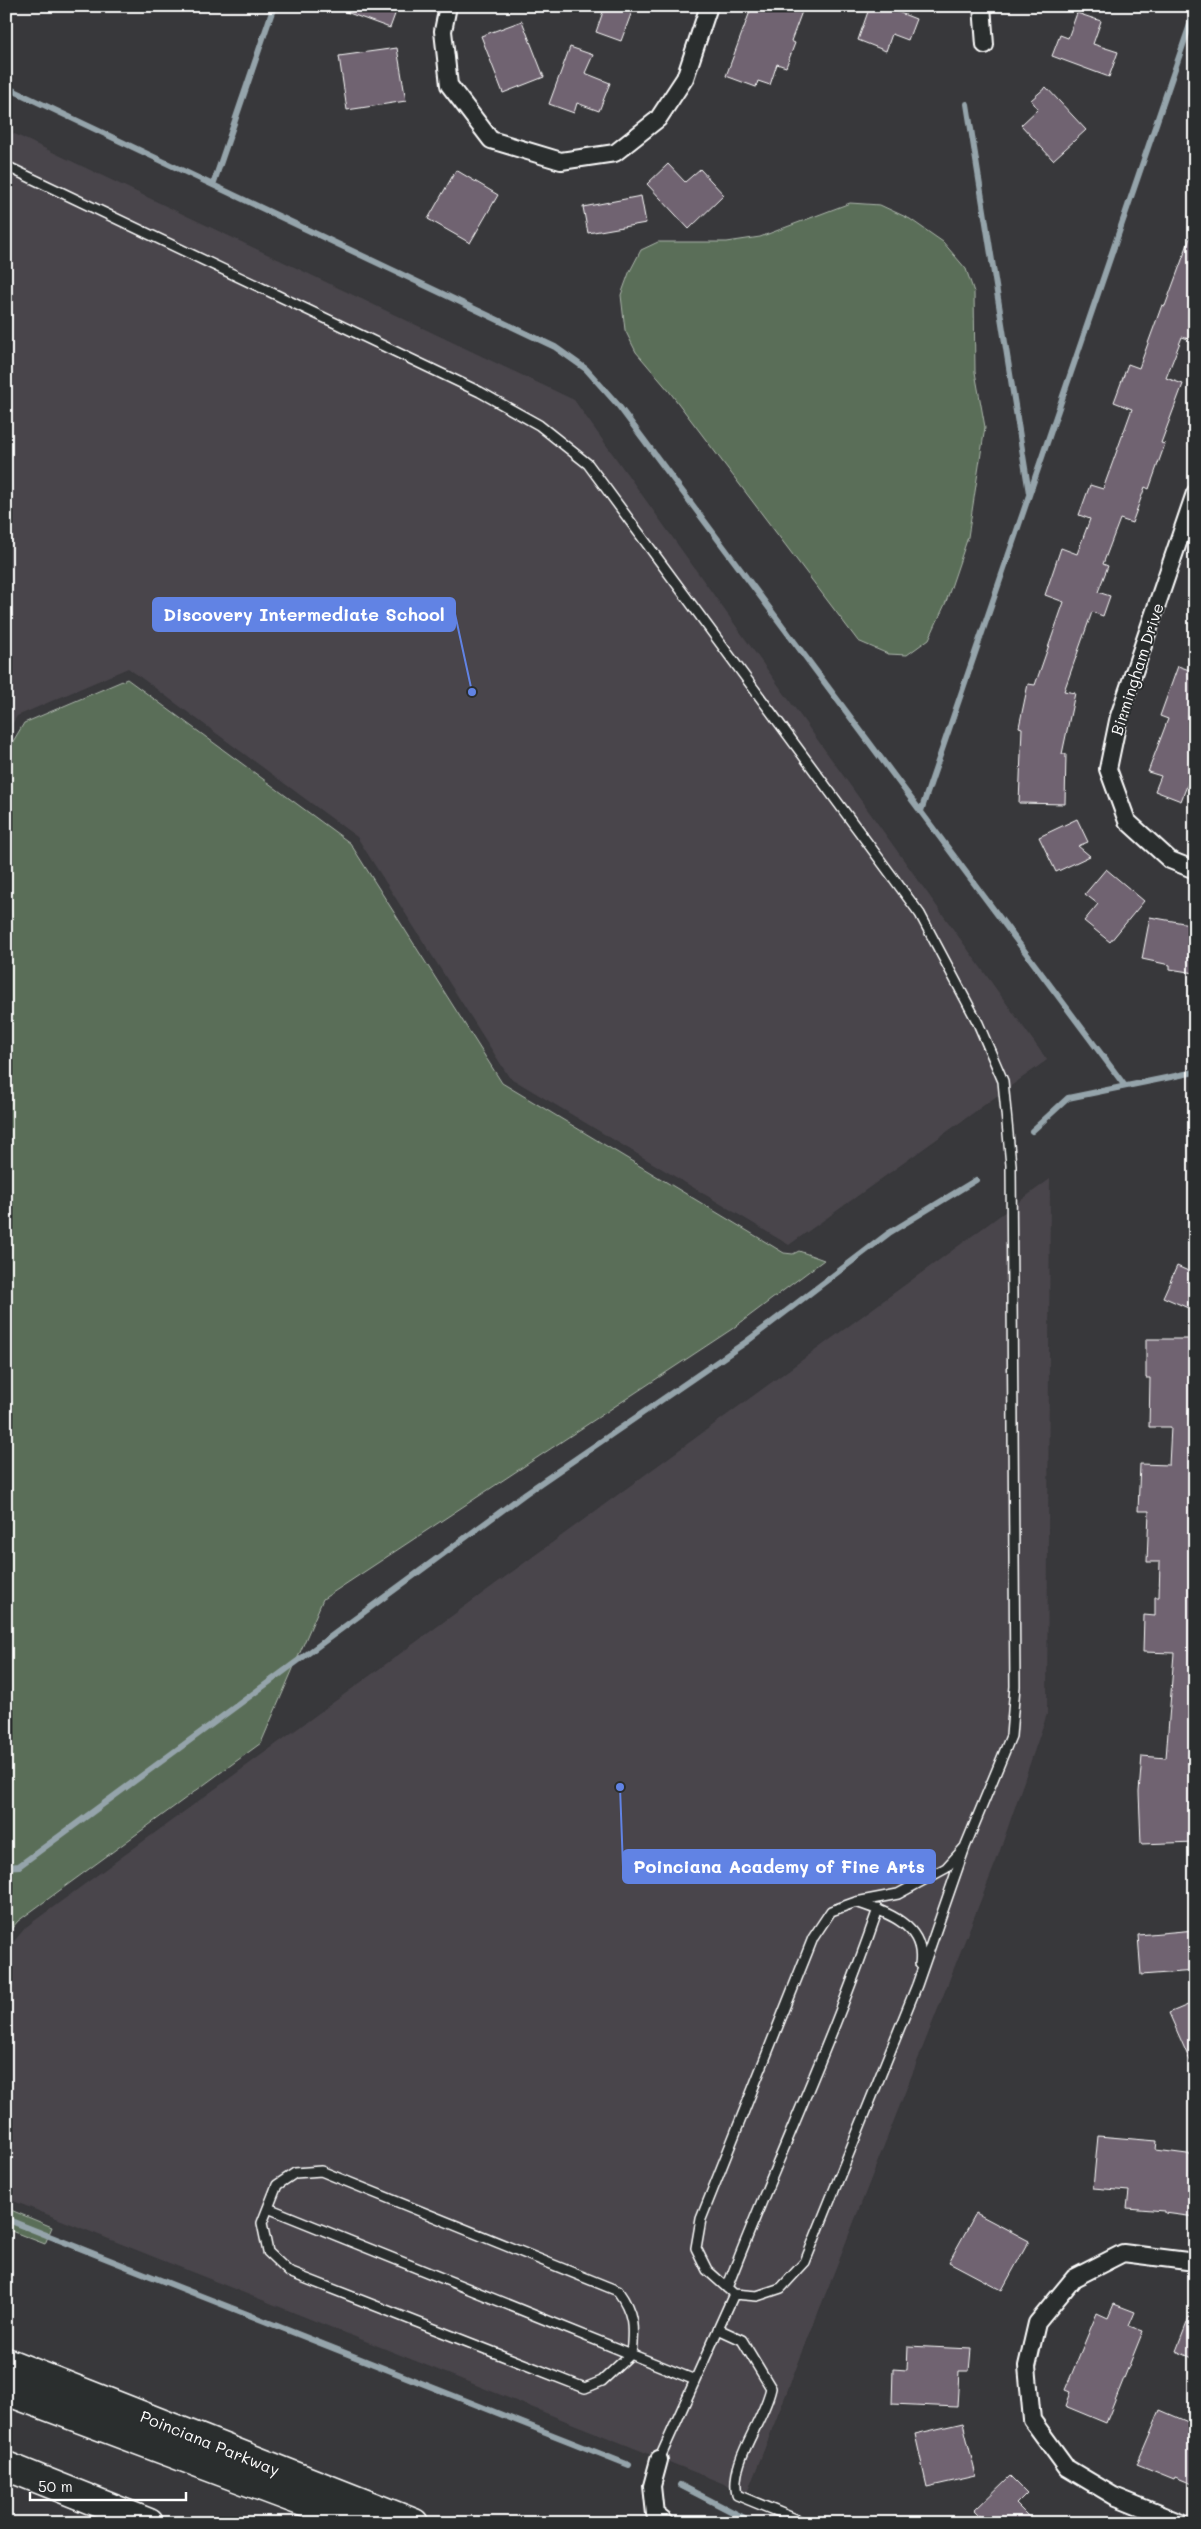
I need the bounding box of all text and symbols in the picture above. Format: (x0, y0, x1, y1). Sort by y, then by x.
callout: Discovery Intermediate School (153, 598, 455, 631)
street label: Birmingham Drive (1105, 600, 1168, 738)
text: Discovery Intermediate School (163, 602, 445, 626)
callout: Poinciana Academy of Fine Arts (623, 1850, 935, 1883)
text: Poinciana Academy of Fine Arts (633, 1854, 925, 1878)
street label: Poinciana Parkway (138, 2405, 283, 2480)
scale bar (30, 2469, 186, 2501)
text: 50 m (38, 2476, 73, 2496)

